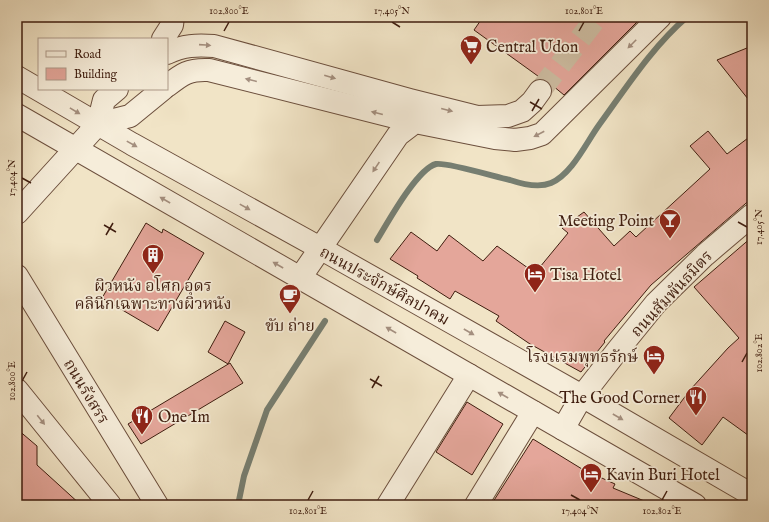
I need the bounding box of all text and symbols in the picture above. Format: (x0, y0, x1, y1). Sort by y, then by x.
text: 102.800°E (209, 5, 249, 18)
text: 17.405°N (374, 5, 410, 18)
text: 102.801°E (565, 5, 603, 18)
supermarket icon: Central Udon (458, 33, 484, 66)
legend (38, 38, 168, 90)
place label: Central Udon (486, 38, 579, 58)
one-way arrow (627, 39, 637, 49)
one-way arrow (199, 42, 211, 49)
text: Road (74, 47, 102, 62)
text: Building (74, 67, 118, 82)
one-way arrow (324, 75, 337, 81)
one-way arrow (245, 77, 257, 83)
one-way arrow (69, 107, 81, 114)
one-way arrow (441, 107, 454, 113)
one-way arrow (371, 109, 383, 115)
one-way arrow (533, 131, 544, 137)
one-way arrow (126, 140, 137, 147)
text: 17.404°N (6, 159, 19, 197)
one-way arrow (372, 162, 380, 173)
one-way arrow (159, 197, 171, 204)
one-way arrow (239, 203, 251, 210)
bar icon: Meeting Point (657, 207, 683, 240)
text: 17.405°N (753, 209, 766, 245)
place label: Meeting Point (558, 212, 655, 232)
building icon: ผิวหนัง อโศก อุดร คลินิกเฉพาะทางผิวหนัง (140, 242, 166, 275)
street label: ถนนประจักษ์ศิลปาคม (316, 242, 453, 331)
street label: ถนนสัมพันธมิตร (627, 247, 718, 342)
hotel icon: Tisa Hotel (522, 261, 548, 294)
one-way arrow (272, 262, 284, 269)
place label: Tisa Hotel (550, 266, 622, 286)
place label: ผิวหนัง อโศก อุดร คลินิกเฉพาะทางผิวหนัง (75, 275, 231, 315)
cafe icon: ขับ ถ่าย (277, 282, 303, 315)
place label: ขับ ถ่าย (265, 317, 315, 337)
one-way arrow (385, 326, 397, 333)
one-way arrow (463, 329, 475, 336)
text: 102.802°E (753, 333, 766, 373)
hotel icon: โรงเเรมพุทธรักษ์ (641, 343, 667, 376)
place label: โรงเเรมพุทธรักษ์ (526, 346, 638, 368)
street label: ถนนรังสรร (58, 356, 113, 428)
text: 102.800°E (6, 361, 19, 401)
restaurant icon: The Good Corner (683, 384, 709, 417)
place label: The Good Corner (559, 389, 680, 409)
one-way arrow (497, 391, 509, 398)
restaurant icon: One Im (129, 403, 155, 436)
place label: One Im (158, 408, 210, 428)
one-way arrow (612, 414, 624, 421)
one-way arrow (37, 415, 46, 425)
hotel icon: Kavin Buri Hotel (578, 461, 604, 494)
place label: Kavin Buri Hotel (606, 466, 720, 486)
text: 102.801°E (289, 505, 327, 518)
text: 17.404°N (561, 505, 599, 518)
text: 102.802°E (642, 505, 682, 518)

